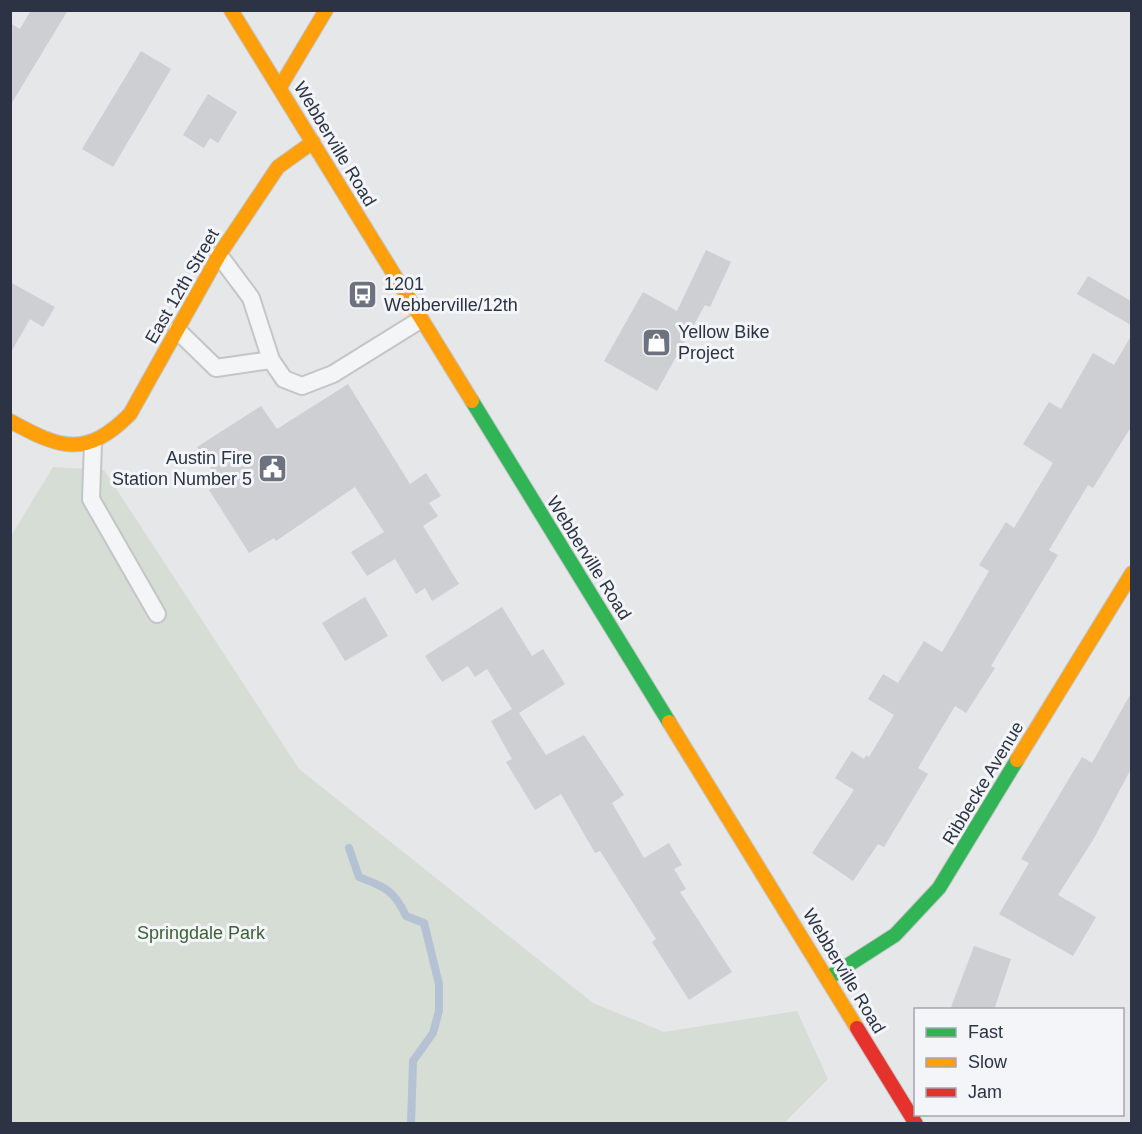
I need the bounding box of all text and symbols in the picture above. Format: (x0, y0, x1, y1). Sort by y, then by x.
street label: Webberville Road (290, 78, 380, 210)
street label: East 12th Street (141, 225, 223, 347)
place label: 1201 Webberville/12th (384, 274, 518, 315)
bus stop icon: 1201 Webberville/12th (347, 278, 379, 310)
place label: Yellow Bike Project (678, 322, 769, 363)
shop icon: Yellow Bike Project (641, 326, 673, 358)
place label: Austin Fire Station Number 5 (112, 448, 252, 489)
public building icon: Austin Fire Station Number 5 (257, 452, 289, 484)
street label: Webberville Road (543, 493, 635, 623)
street label: Ribbecke Avenue (938, 718, 1028, 848)
street label: Webberville Road (799, 905, 889, 1037)
park label: Springdale Park (137, 923, 266, 943)
legend (914, 1008, 1124, 1116)
text: Fast (968, 1022, 1003, 1042)
text: Slow (968, 1052, 1008, 1072)
text: Jam (968, 1082, 1002, 1102)

